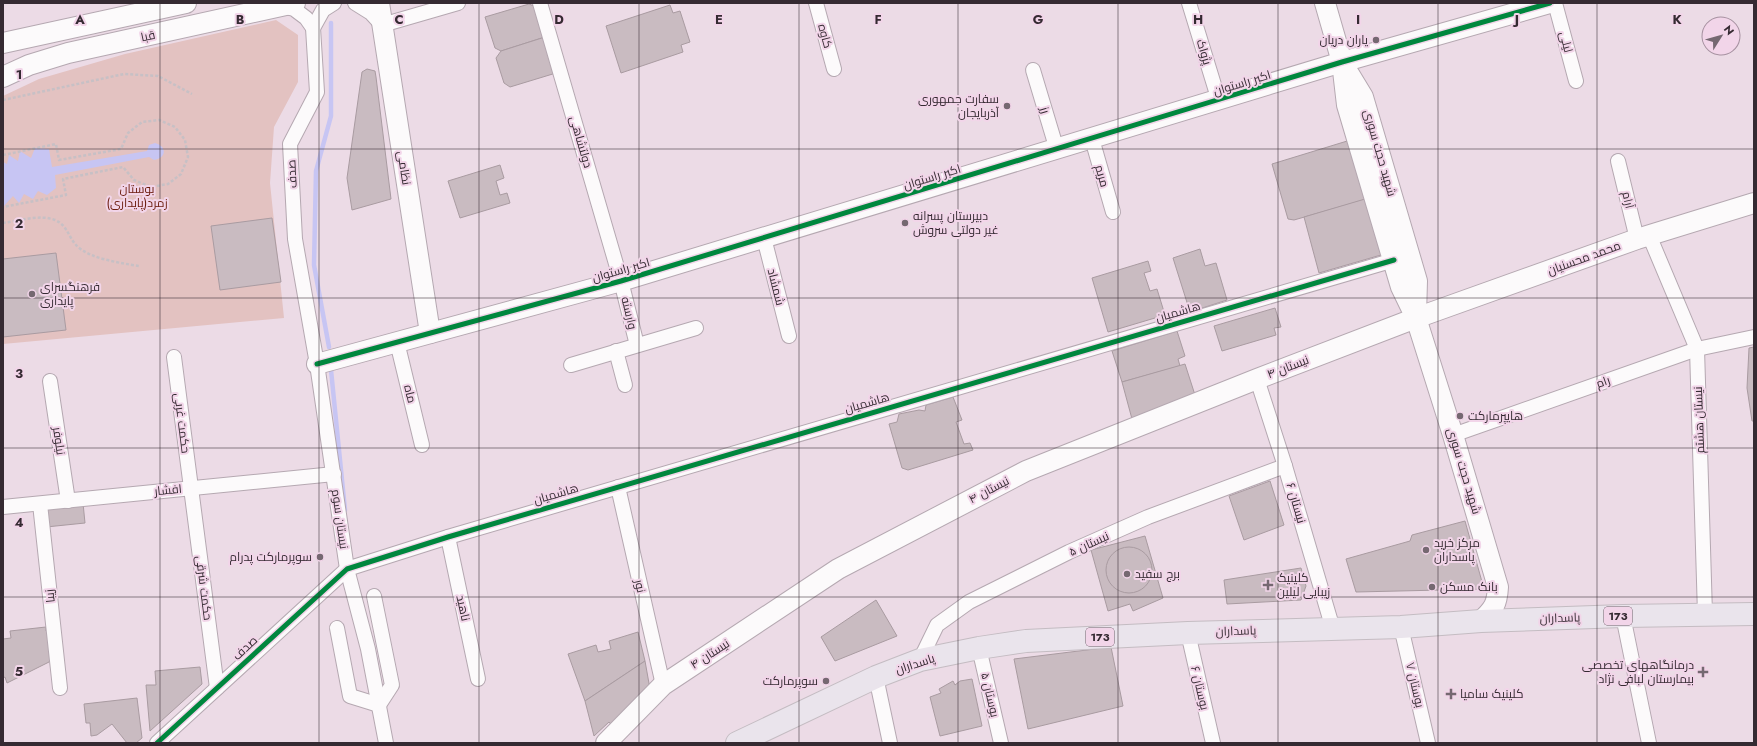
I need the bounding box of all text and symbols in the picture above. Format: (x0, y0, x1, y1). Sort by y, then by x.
text: A (74, 10, 85, 29)
text: B (236, 10, 245, 29)
text: C (394, 10, 404, 29)
text: D (554, 10, 564, 29)
text: E (715, 10, 723, 29)
text: F (874, 10, 882, 29)
text: G (1033, 10, 1044, 29)
text: H (1193, 10, 1203, 29)
text: I (1356, 10, 1360, 29)
text: J (1512, 10, 1519, 29)
text: K (1672, 10, 1682, 29)
north arrow (1701, 16, 1741, 56)
street label: کاوه (813, 22, 837, 50)
text: N (1720, 22, 1738, 38)
street label: قبا (139, 26, 157, 46)
street label: لیلی (1555, 29, 1577, 55)
place label: یاران دریان (1320, 31, 1369, 49)
marker: یاران دریان (1371, 35, 1381, 45)
street label: پژواک (1192, 37, 1217, 68)
text: 1 (16, 65, 22, 84)
street label: اکبر راستوان (1211, 66, 1273, 100)
place label: سفارت جمهوری آذربایجان (918, 90, 1000, 122)
marker: سفارت جمهوری آذربایجان (1002, 101, 1012, 111)
street label: رز (1035, 103, 1055, 116)
street label: شهید حجت سوری (1359, 108, 1401, 199)
street label: دولتشاهی (565, 114, 597, 170)
street label: نظامی (392, 150, 416, 186)
street label: صدف (282, 159, 302, 189)
street label: اکبر راستوان (901, 160, 963, 194)
street label: مریم (1090, 163, 1114, 189)
park label: بوستان زمرد(پایداری) (106, 180, 168, 212)
street label: آرام (1617, 190, 1639, 211)
place label: دبیرستان پسرانه غیر دولتی سروش (913, 207, 999, 239)
text: 2 (15, 214, 23, 233)
marker: دبیرستان پسرانه غیر دولتی سروش (900, 218, 910, 228)
street label: محمد محسنیان (1545, 236, 1623, 280)
street label: اکبر راستوان (590, 253, 652, 287)
street label: شمشاد (763, 267, 789, 308)
place label: فرهنگسرای پایداری (40, 278, 100, 310)
marker: فرهنگسرای پایداری (27, 289, 37, 299)
street label: وارسته (616, 295, 642, 331)
street label: هاشمیان (1153, 297, 1203, 327)
street label: نیستان ۴ (1264, 351, 1312, 383)
text: 3 (15, 364, 23, 383)
street label: رام (1593, 371, 1613, 393)
street label: ماه (399, 383, 421, 405)
street label: نیستان هشتم (1689, 386, 1709, 454)
street label: هاشمیان (842, 388, 892, 418)
street label: حکمت غربی (169, 392, 195, 454)
place label: هایپرمارکت (1468, 407, 1523, 425)
marker: هایپرمارکت (1455, 411, 1465, 421)
street label: نیلوفر (48, 425, 70, 456)
street label: شهید حجت سوری (1442, 426, 1486, 516)
street label: نیستان ۴ (965, 472, 1013, 508)
street label: هاشمیان (531, 479, 581, 509)
street label: افشار (152, 480, 183, 500)
street label: نیستان ۶ (1282, 481, 1310, 525)
street label: نیستان سوم (327, 488, 353, 550)
text: 4 (14, 513, 24, 532)
street label: نیستان ۵ (1066, 527, 1112, 561)
place label: مرکز خرید پاسداران (1434, 534, 1480, 566)
marker: مرکز خرید پاسداران (1421, 545, 1431, 555)
place label: سوپرمارکت پدرام (230, 548, 312, 566)
marker: سوپرمارکت پدرام (315, 552, 325, 562)
street label: حکمت شرقی (191, 555, 217, 621)
place label: برج سفید (1135, 565, 1180, 583)
marker: برج سفید (1122, 569, 1132, 579)
place label: کلینیک زیبایی لیلین (1277, 569, 1330, 601)
street label: نور (630, 577, 650, 595)
place label: بانک مسکن (1440, 578, 1498, 596)
marker: کلینیک زیبایی لیلین (1262, 579, 1274, 591)
marker: بانک مسکن (1427, 582, 1437, 592)
street label: زیبا (40, 588, 60, 604)
street label: ناهید (451, 593, 475, 623)
road number: 173 (1604, 607, 1632, 625)
street label: پاسداران (1539, 608, 1581, 628)
street label: پاسداران (1215, 621, 1257, 641)
road number: 173 (1086, 628, 1114, 646)
street label: صدف (228, 632, 262, 664)
street label: نیستان ۴ (687, 635, 733, 673)
street label: پاسداران (893, 649, 938, 679)
place label: درمانگاههای تخصصی بیمارستان لبافی نژاد (1582, 656, 1694, 688)
street label: بوستان ۷ (1401, 660, 1429, 710)
text: 5 (15, 662, 23, 681)
street label: بوستان ۶ (1186, 664, 1214, 712)
marker: درمانگاههای تخصصی بیمارستان لبافی نژاد (1697, 666, 1709, 678)
street label: بوستان ۵ (976, 671, 1004, 719)
place label: سوپرمارکت (763, 672, 818, 690)
marker: سوپرمارکت (821, 676, 831, 686)
place label: کلینیک سامیا (1460, 685, 1523, 703)
marker: کلینیک سامیا (1445, 688, 1457, 700)

